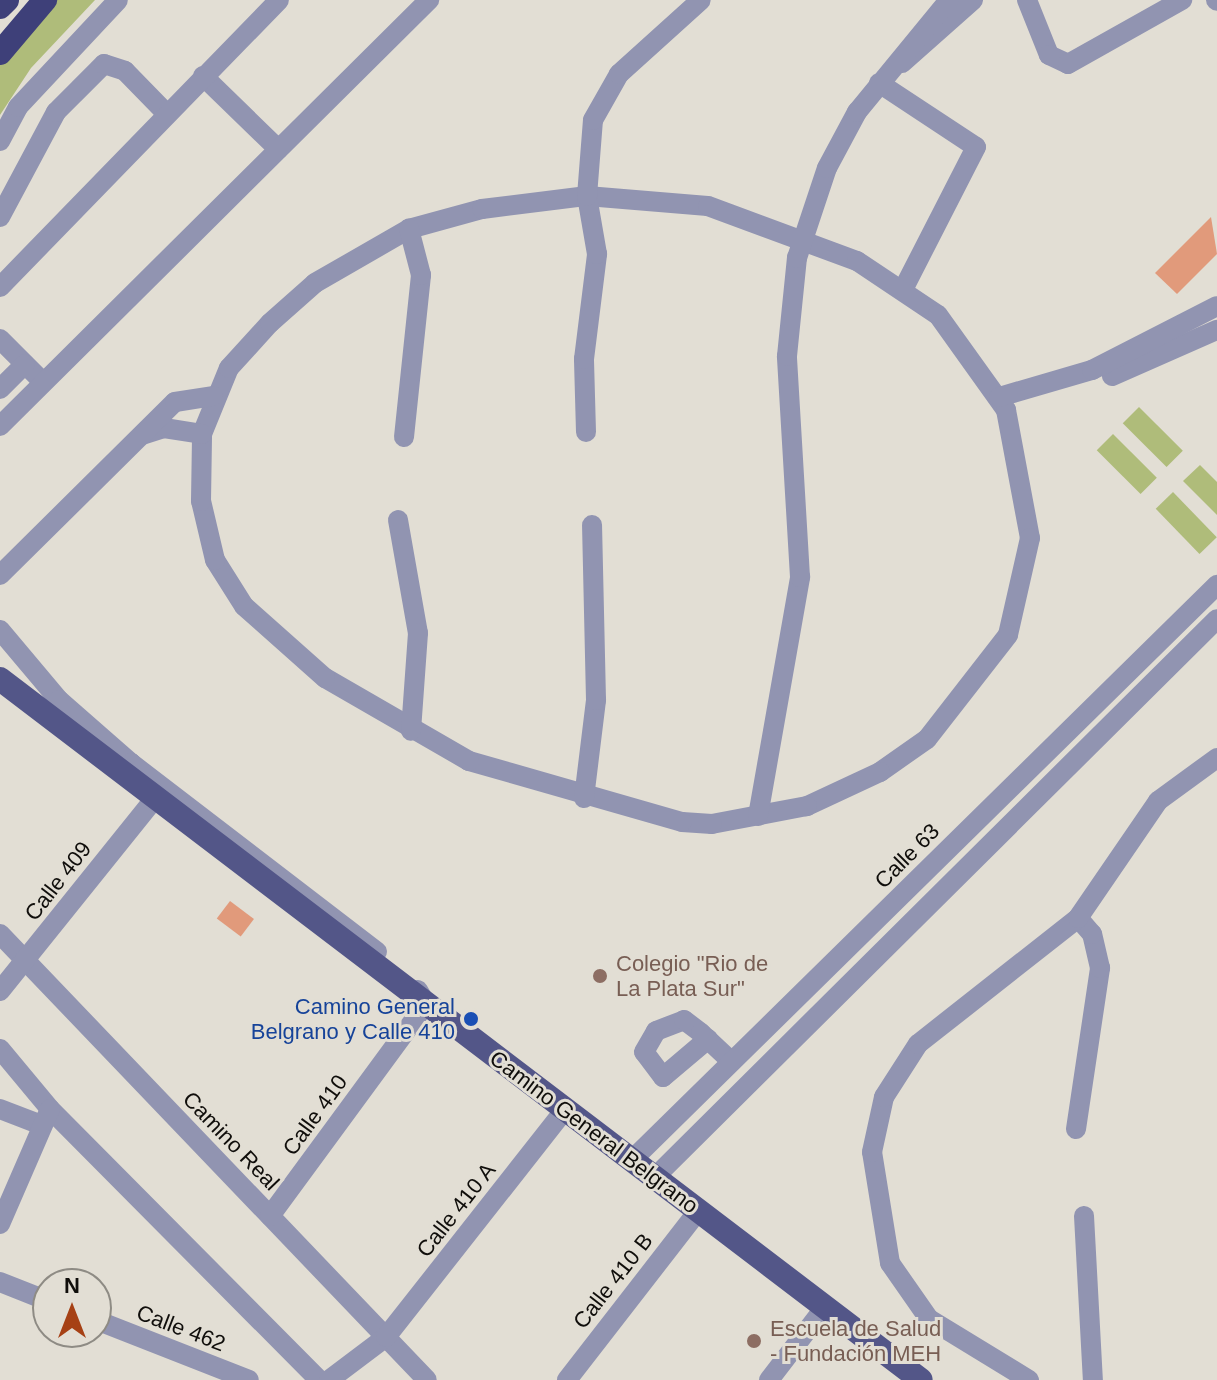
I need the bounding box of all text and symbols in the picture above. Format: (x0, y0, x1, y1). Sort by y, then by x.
street label: Calle 63 (869, 818, 945, 894)
street label: Calle 409 (19, 836, 97, 926)
place label: Colegio "Rio de La Plata Sur" (616, 950, 768, 1002)
marker: Colegio "Rio de La Plata Sur" (591, 967, 609, 985)
place label: Camino General Belgrano y Calle 410 (251, 993, 455, 1044)
marker: Camino General Belgrano y Calle 410 (462, 1010, 480, 1028)
street label: Camino General Belgrano (484, 1045, 704, 1219)
street label: Calle 410 (277, 1070, 353, 1160)
street label: Camino Real (177, 1086, 285, 1196)
street label: Calle 410 A (411, 1157, 501, 1263)
street label: Calle 410 B (568, 1228, 658, 1334)
north arrow (32, 1268, 112, 1348)
text: N (64, 1273, 80, 1298)
street label: Calle 462 (133, 1299, 229, 1357)
place label: Escuela de Salud - Fundación MEH (770, 1315, 941, 1366)
marker: Escuela de Salud - Fundación MEH (745, 1332, 763, 1350)

